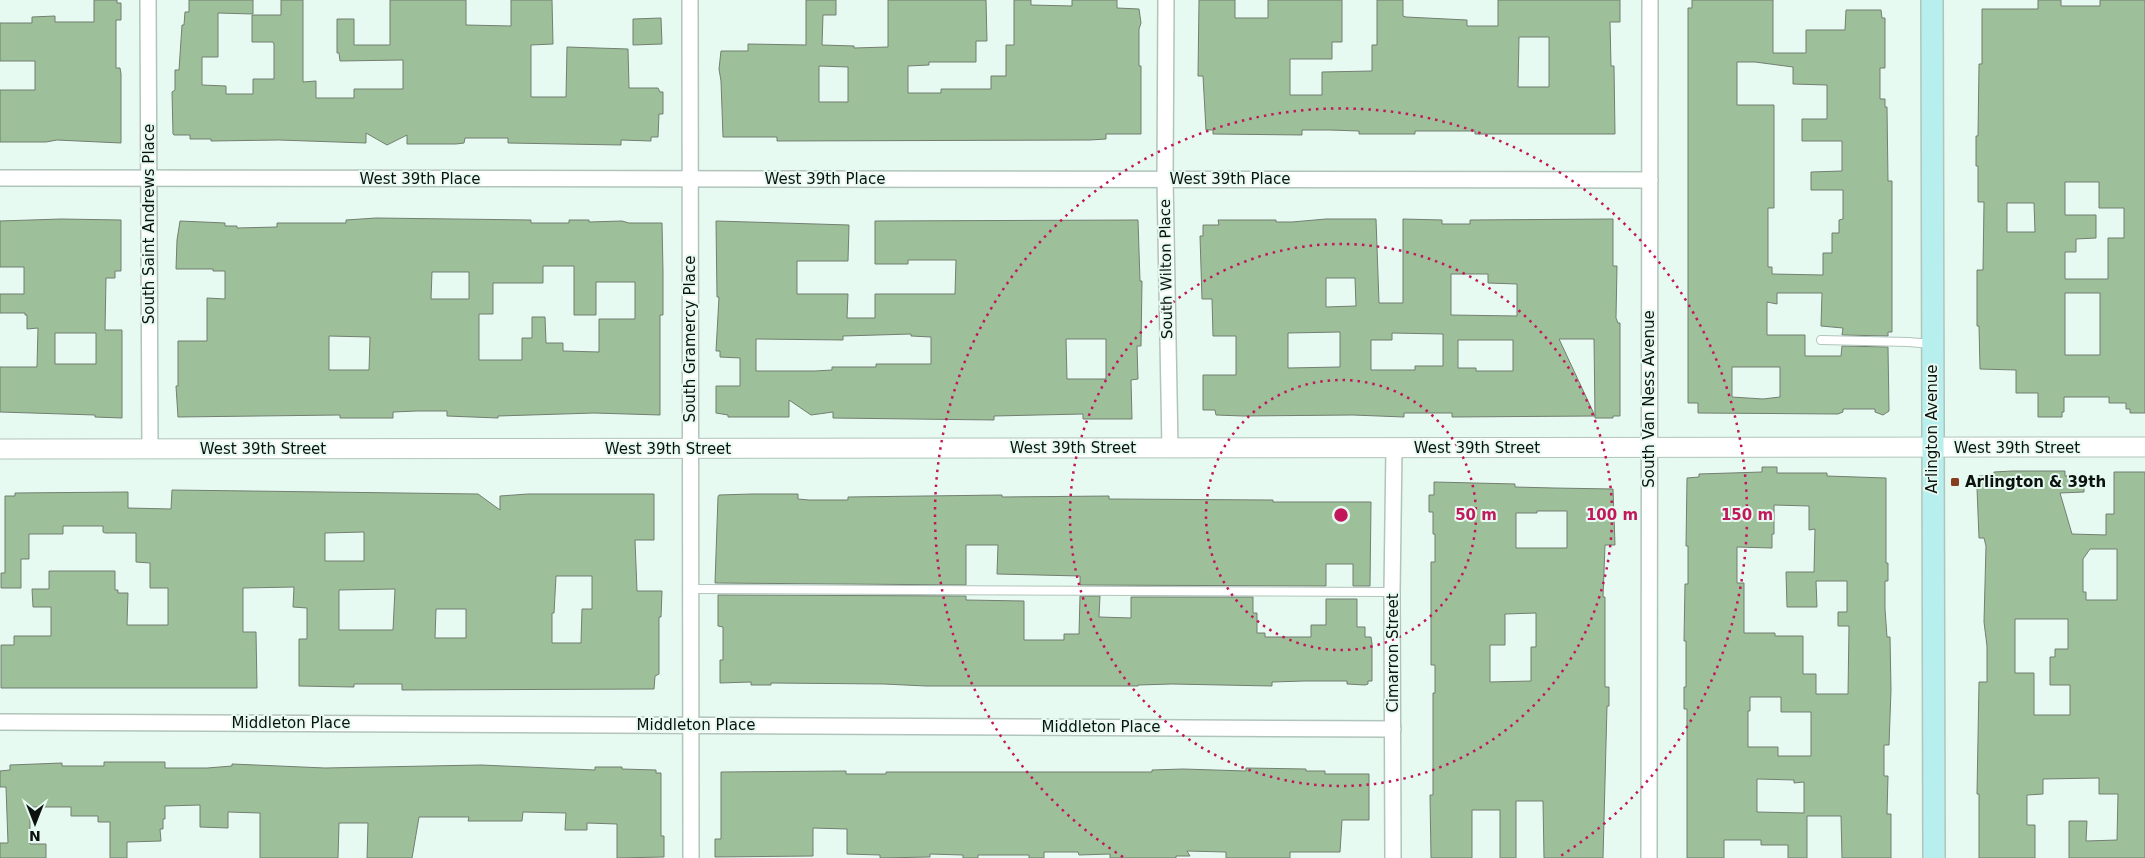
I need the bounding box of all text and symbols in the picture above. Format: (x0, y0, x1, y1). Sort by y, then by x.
street label: South Saint Andrews Place (140, 124, 158, 324)
street label: West 39th Place (360, 170, 480, 188)
street label: West 39th Place (765, 170, 885, 188)
street label: West 39th Place (1170, 170, 1290, 188)
street label: South Wilton Place (1156, 199, 1176, 339)
street label: South Gramercy Place (681, 256, 699, 422)
street label: South Van Ness Avenue (1640, 310, 1658, 488)
street label: Arlington Avenue (1923, 365, 1941, 493)
street label: West 39th Street (1010, 439, 1136, 457)
street label: West 39th Street (1414, 439, 1540, 457)
street label: West 39th Street (1954, 439, 2080, 457)
street label: West 39th Street (200, 440, 326, 458)
street label: West 39th Street (605, 440, 731, 458)
place label: Arlington & 39th (1965, 473, 2106, 491)
marker: Arlington & 39th (1949, 476, 1961, 488)
centre of rings (1332, 506, 1350, 524)
text: 50 m (1455, 506, 1497, 524)
text: 100 m (1586, 506, 1638, 524)
text: 150 m (1721, 506, 1773, 524)
street label: Cimarron Street (1384, 593, 1402, 713)
street label: Middleton Place (232, 714, 350, 732)
street label: Middleton Place (637, 716, 755, 734)
street label: Middleton Place (1042, 718, 1160, 736)
north arrow (10, 798, 60, 848)
text: N (29, 828, 41, 844)

